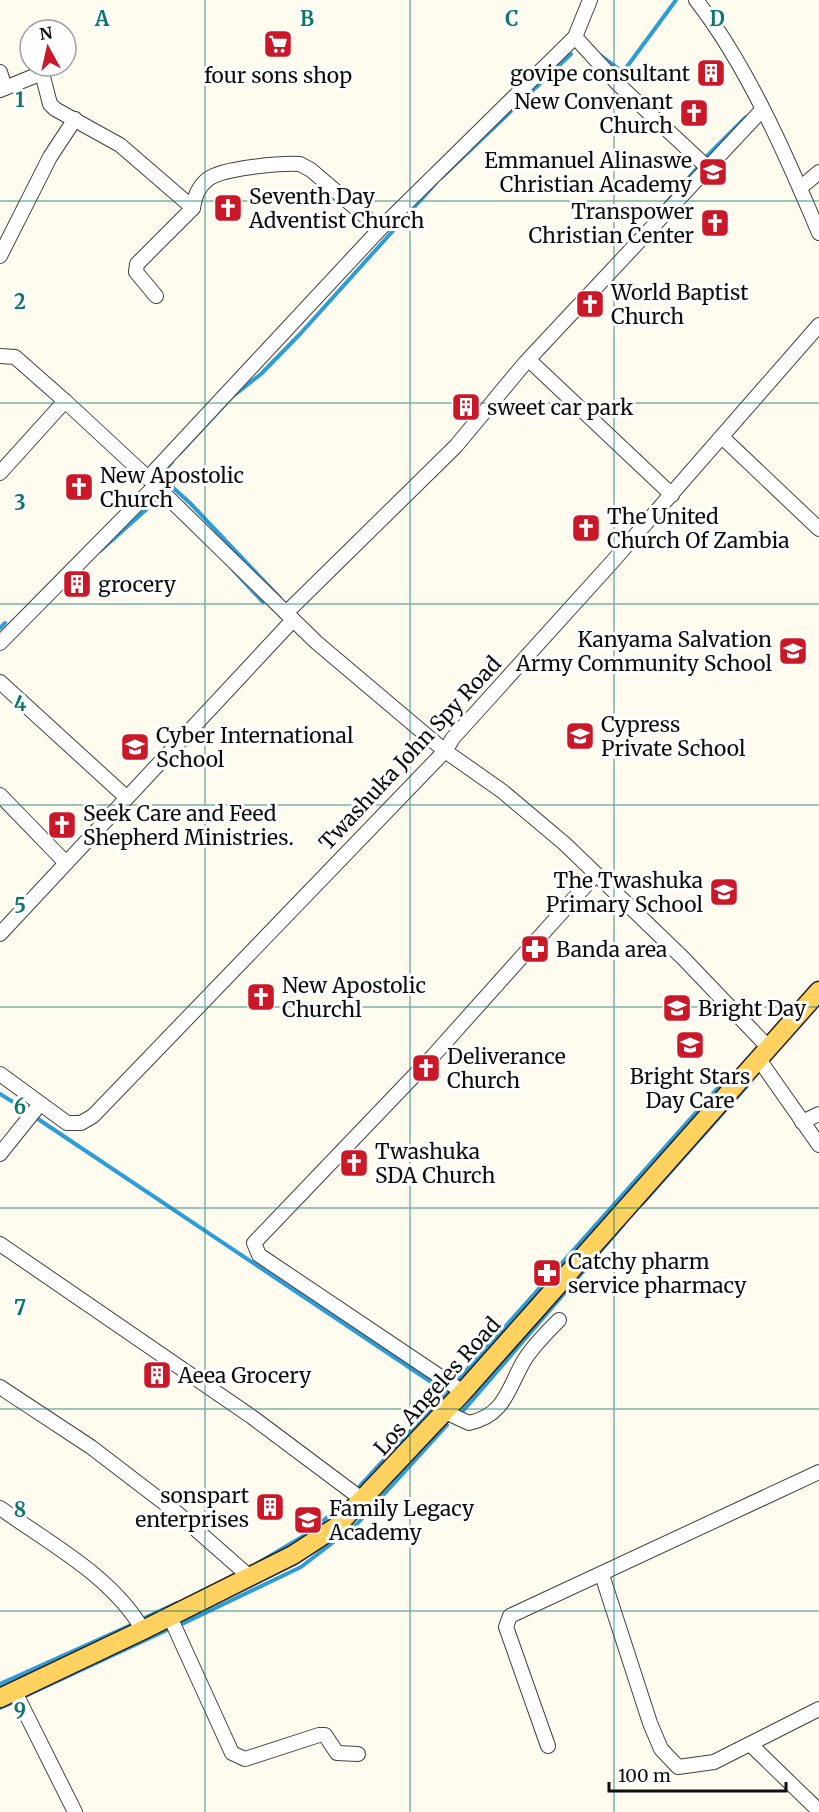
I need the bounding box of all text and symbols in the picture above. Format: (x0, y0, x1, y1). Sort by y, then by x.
text: A (94, 6, 110, 31)
text: B (300, 6, 314, 31)
text: C (505, 6, 519, 31)
text: D (709, 6, 725, 31)
north arrow (18, 18, 78, 78)
text: N (38, 22, 54, 44)
supermarket icon: four sons shop (262, 28, 294, 60)
building icon: govipe consultant (695, 57, 727, 89)
place label: govipe consultant (510, 60, 690, 87)
place label: four sons shop (204, 62, 352, 89)
text: 1 (15, 87, 25, 112)
place label: New Convenant Church (514, 88, 673, 139)
church icon: New Convenant Church (678, 97, 710, 129)
place label: Emmanuel Alinaswe Christian Academy (484, 147, 693, 198)
school or university icon: Emmanuel Alinaswe Christian Academy (697, 156, 729, 188)
place label: Seventh Day Adventist Church (248, 183, 424, 234)
church icon: Seventh Day Adventist Church (212, 192, 244, 224)
place label: Transpower Christian Center (528, 198, 694, 249)
church icon: Transpower Christian Center (699, 207, 731, 239)
place label: World Baptist Church (610, 279, 748, 330)
church icon: World Baptist Church (574, 288, 606, 320)
text: 2 (14, 289, 26, 314)
building icon: sweet car park (450, 391, 482, 423)
place label: sweet car park (487, 394, 634, 421)
place label: New Apostolic Church (100, 462, 244, 513)
church icon: New Apostolic Church (63, 471, 95, 503)
text: 3 (14, 490, 26, 515)
place label: The United Church Of Zambia (607, 503, 790, 554)
church icon: The United Church Of Zambia (570, 512, 602, 544)
building icon: grocery (61, 568, 93, 600)
place label: grocery (98, 571, 177, 598)
place label: Kanyama Salvation Army Community School (515, 626, 772, 677)
school or university icon: Kanyama Salvation Army Community School (777, 635, 809, 667)
street label: Twashuka John Spy Road (313, 650, 507, 855)
text: 4 (14, 691, 27, 716)
place label: Cypress Private School (601, 711, 746, 762)
school or university icon: Cypress Private School (564, 720, 596, 752)
place label: Cyber International School (156, 722, 354, 773)
school or university icon: Cyber International School (119, 731, 151, 763)
place label: Seek Care and Feed Shepherd Ministries. (83, 800, 294, 851)
church icon: Seek Care and Feed Shepherd Ministries. (46, 809, 78, 841)
place label: The Twashuka Primary School (546, 867, 703, 918)
school or university icon: The Twashuka Primary School (708, 876, 740, 908)
text: 5 (14, 893, 26, 918)
pharmacy icon: Banda area (519, 933, 551, 965)
place label: Banda area (556, 936, 667, 963)
place label: New Apostolic Churchl (282, 972, 426, 1023)
church icon: New Apostolic Churchl (245, 981, 277, 1013)
school or university icon: Bright Day (661, 992, 693, 1024)
place label: Bright Day (698, 995, 807, 1022)
school or university icon: Bright Stars Day Care (674, 1029, 706, 1061)
place label: Deliverance Church (447, 1043, 566, 1094)
church icon: Deliverance Church (410, 1052, 442, 1084)
place label: Bright Stars Day Care (630, 1063, 750, 1114)
text: 6 (14, 1094, 26, 1119)
place label: Twashuka SDA Church (375, 1138, 495, 1189)
church icon: Twashuka SDA Church (338, 1147, 370, 1179)
place label: Catchy pharm service pharmacy (568, 1248, 747, 1299)
pharmacy icon: Catchy pharm service pharmacy (531, 1257, 563, 1289)
text: 7 (14, 1295, 26, 1320)
street label: Los Angeles Road (368, 1311, 506, 1461)
building icon: Aeea Grocery (141, 1359, 173, 1391)
place label: Aeea Grocery (177, 1362, 312, 1389)
place label: sonspart enterprises (135, 1482, 249, 1533)
building icon: sonspart enterprises (254, 1491, 286, 1523)
place label: Family Legacy Academy (328, 1495, 475, 1546)
text: 8 (14, 1497, 26, 1522)
school or university icon: Family Legacy Academy (292, 1504, 324, 1536)
text: 9 (14, 1698, 26, 1723)
scale bar (609, 1755, 786, 1793)
text: 100 m (618, 1764, 671, 1787)

